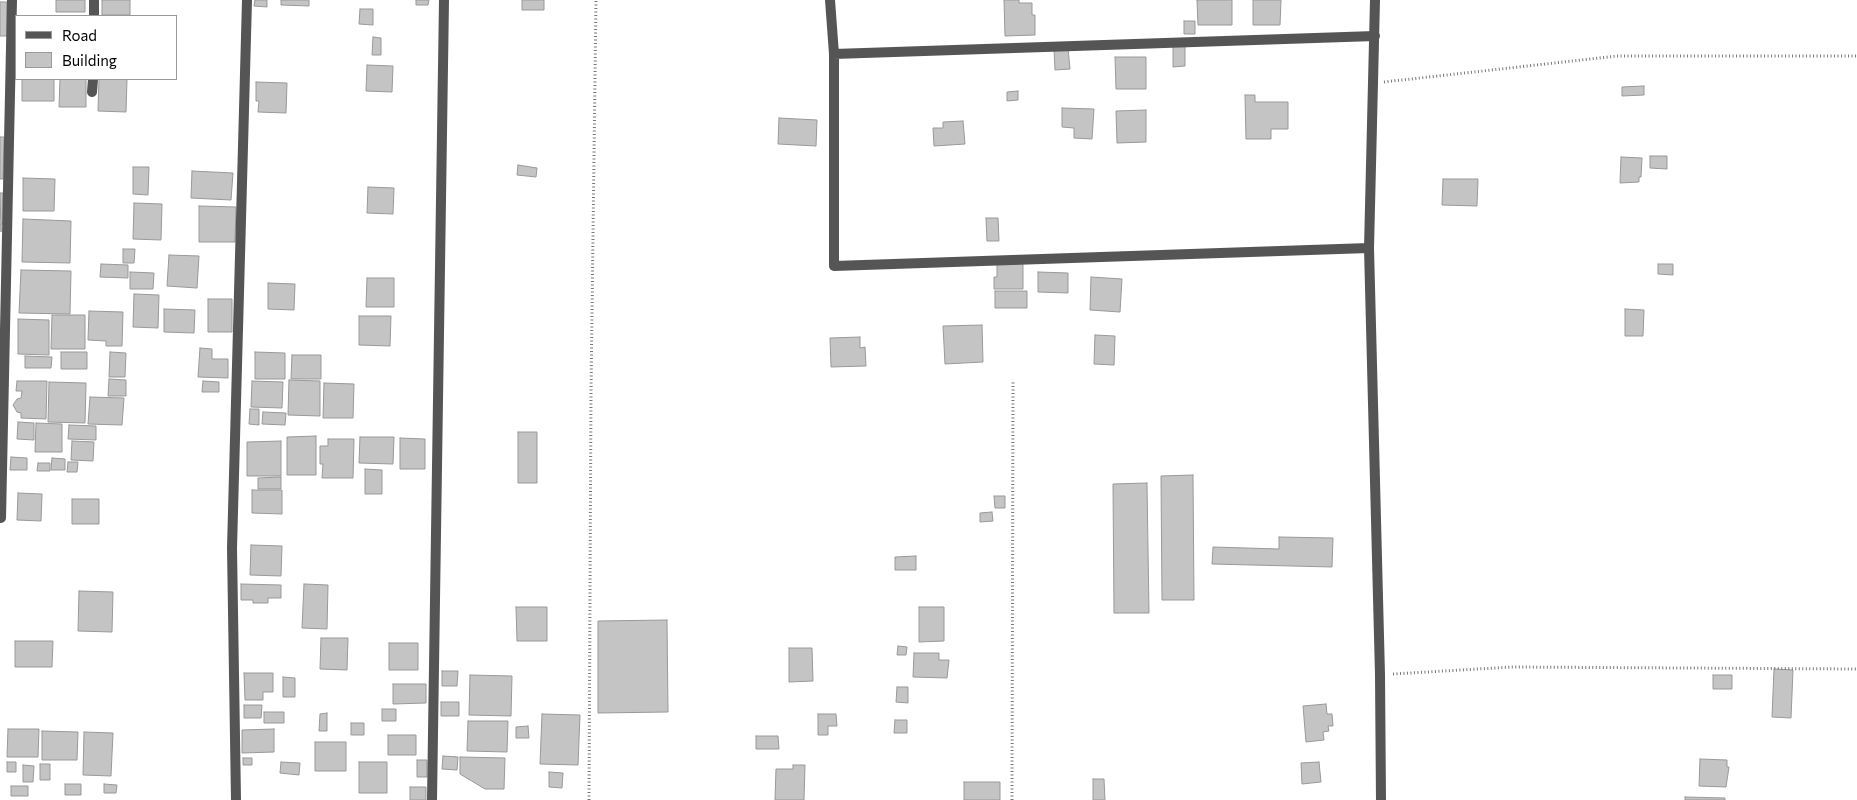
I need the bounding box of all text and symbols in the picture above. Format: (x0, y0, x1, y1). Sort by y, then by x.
legend (15, 15, 178, 80)
text: Road (62, 26, 97, 44)
text: Building (62, 51, 117, 69)

